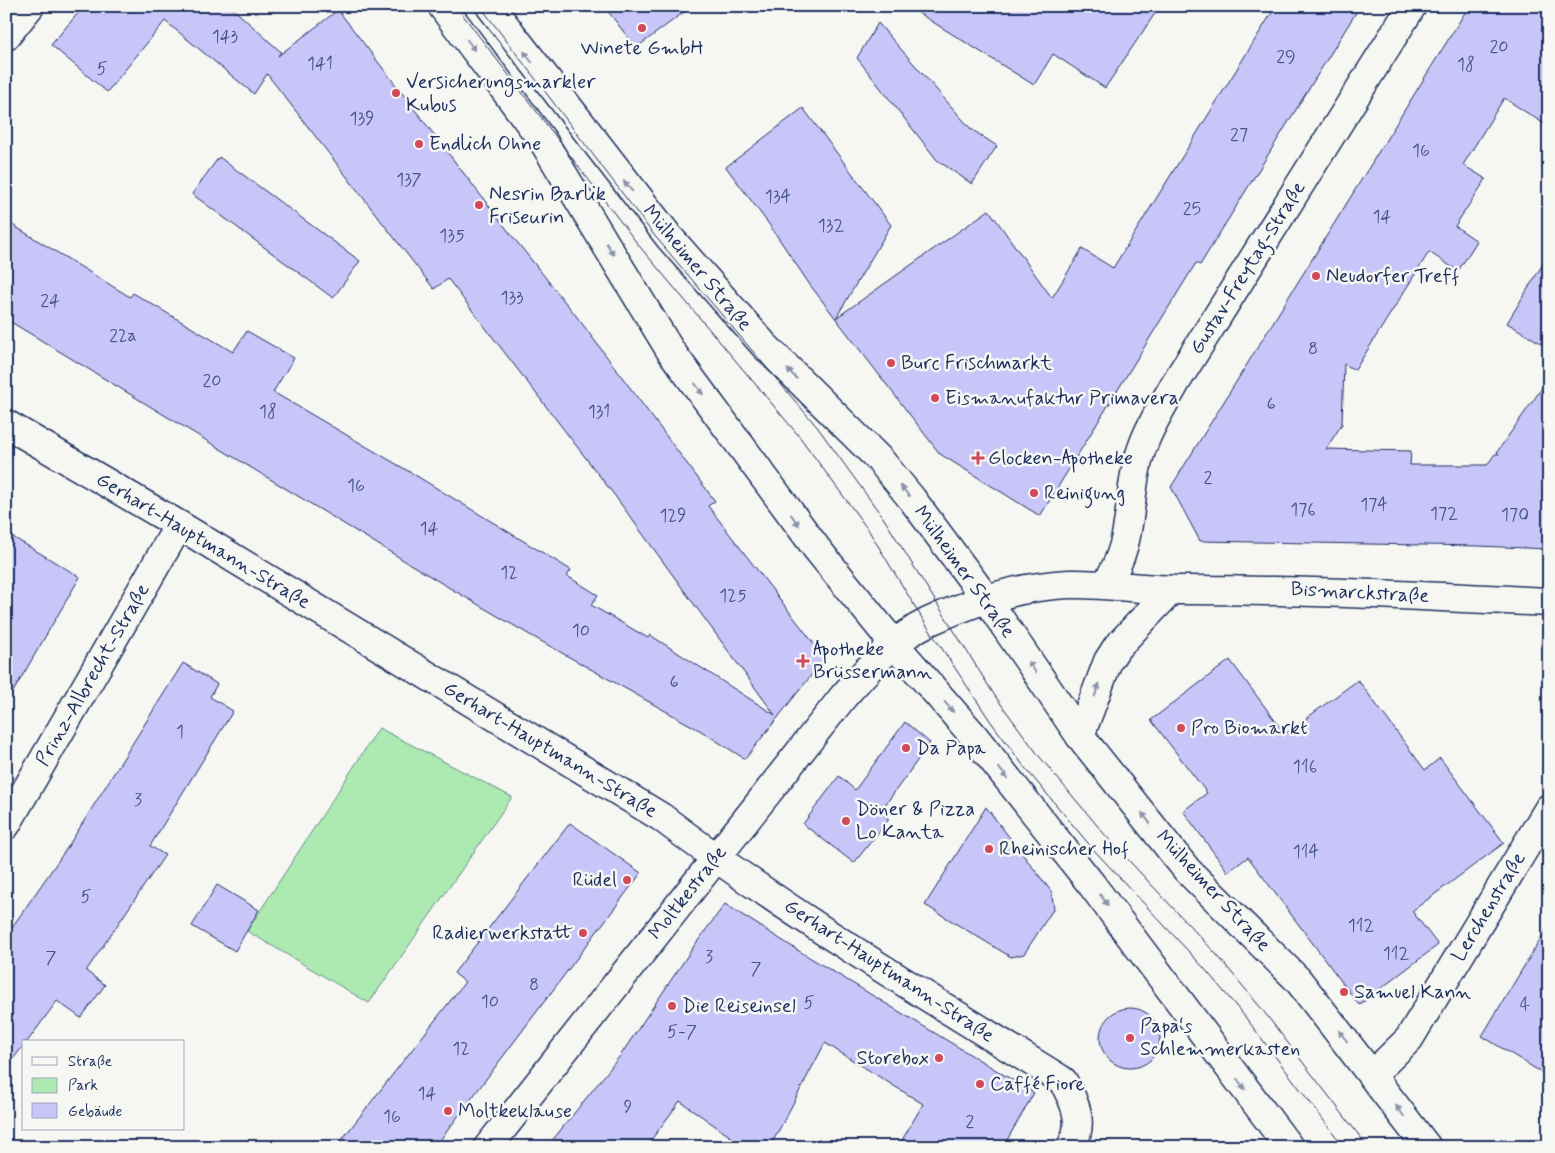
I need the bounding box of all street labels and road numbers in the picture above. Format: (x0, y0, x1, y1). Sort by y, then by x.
street label: Gustav-Freytag-Straße (1184, 176, 1314, 361)
street label: Mülheimer Straße (636, 199, 758, 337)
street label: Gerhart-Hauptmann-Straße (91, 466, 315, 616)
street label: Mülheimer Straße (907, 500, 1021, 644)
street label: Bismarckstraße (1290, 576, 1430, 610)
street label: Prinz-Albrecht-Straße (30, 579, 156, 771)
street label: Gerhart-Hauptmann-Straße (438, 675, 662, 825)
street label: Mülheimer Straße (1149, 824, 1277, 958)
street label: Moltkestraße (643, 840, 733, 946)
street label: Lerchenstraße (1446, 847, 1532, 967)
street label: Gerhart-Hauptmann-Straße (779, 893, 999, 1049)

